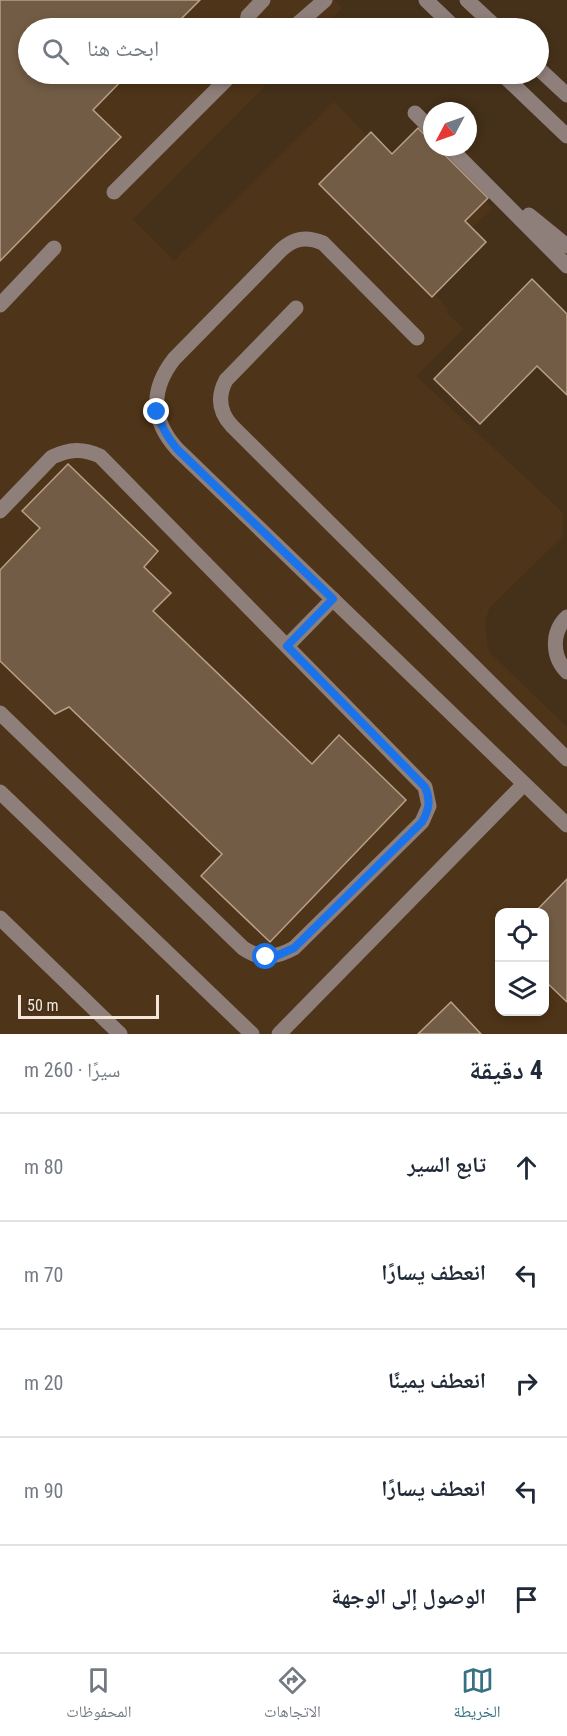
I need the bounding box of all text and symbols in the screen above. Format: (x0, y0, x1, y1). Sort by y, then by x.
search box (18, 18, 549, 84)
icon: search (39, 35, 72, 68)
text: ابحث هنا (87, 36, 159, 61)
north arrow (423, 102, 477, 156)
route end (143, 398, 169, 424)
map controls (495, 908, 549, 1016)
button: locate (495, 908, 549, 962)
route start (252, 943, 278, 969)
button: layers (495, 962, 549, 1016)
scale bar (18, 992, 159, 1019)
text: 50 m (27, 996, 59, 1015)
text: 4 دقيقة (469, 1055, 543, 1085)
text: سيرًا · 260 m (24, 1058, 121, 1082)
icon: ahead (510, 1151, 543, 1184)
text: تابع السير (408, 1152, 486, 1177)
text: 80 m (24, 1155, 63, 1179)
icon: left (510, 1259, 543, 1292)
text: انعطف يسارًا (381, 1260, 486, 1285)
text: 70 m (24, 1263, 63, 1287)
icon: right (510, 1367, 543, 1400)
text: انعطف يمينًا (388, 1368, 486, 1393)
text: 20 m (24, 1371, 63, 1395)
icon: left (510, 1475, 543, 1508)
text: انعطف يسارًا (381, 1476, 486, 1501)
text: 90 m (24, 1479, 63, 1503)
icon: arrive (510, 1583, 543, 1616)
text: الوصول إلى الوجهة (331, 1584, 486, 1609)
tab: المحفوظات (66, 1664, 131, 1727)
tab: الاتجاهات (264, 1664, 321, 1727)
tab: الخريطة (454, 1664, 501, 1727)

